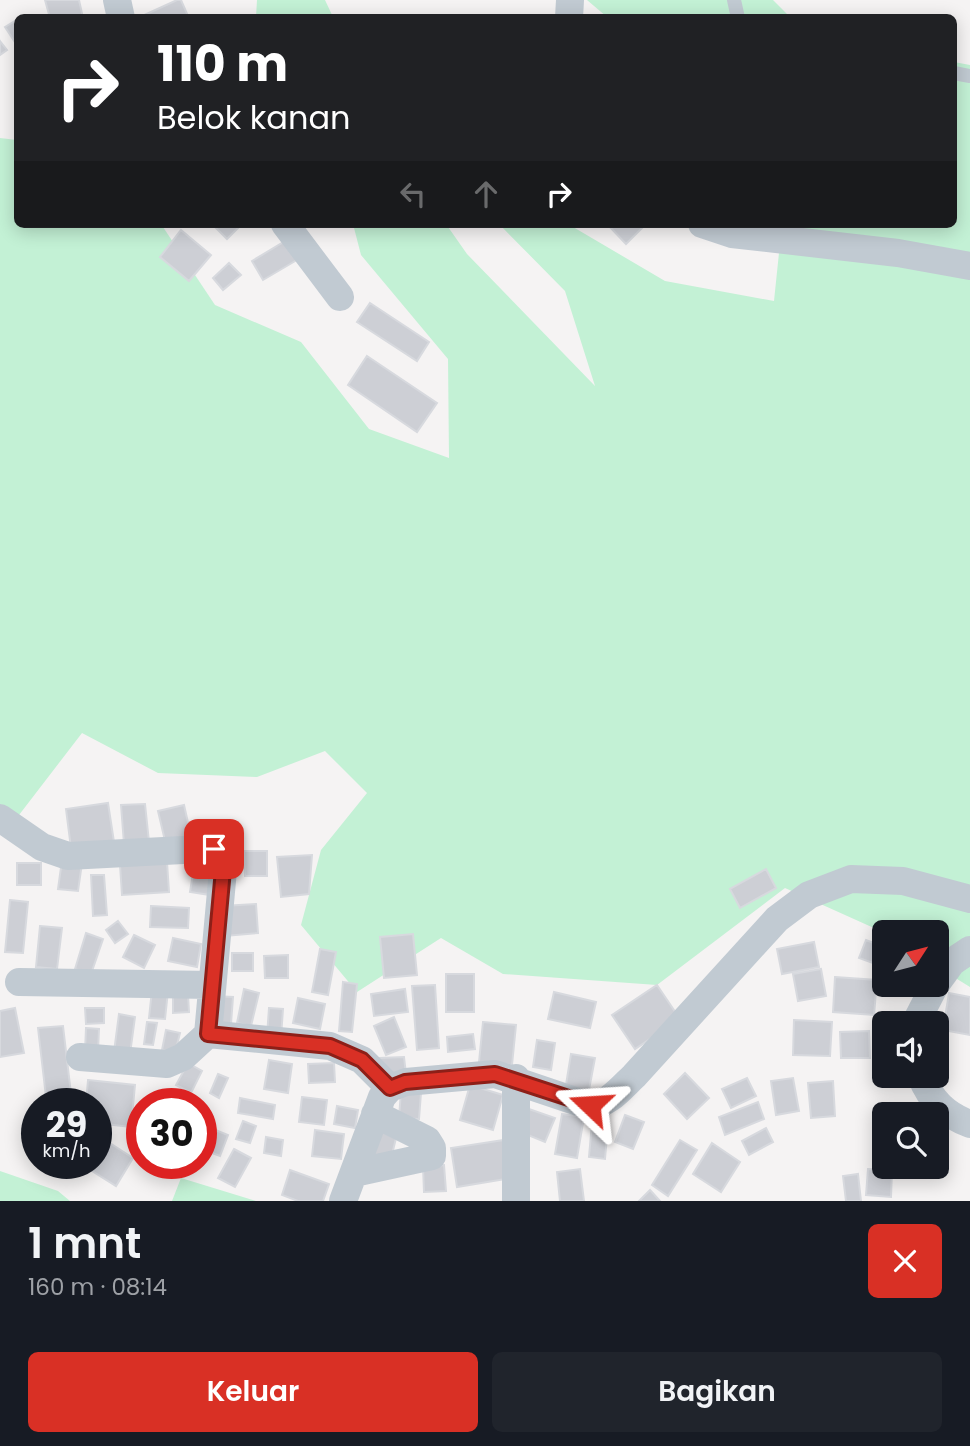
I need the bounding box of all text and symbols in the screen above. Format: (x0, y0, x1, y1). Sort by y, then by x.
text: 110 m (157, 30, 288, 98)
icon: right (42, 42, 133, 133)
text: Belok kanan (157, 95, 351, 140)
icon: left (394, 175, 432, 213)
icon: ahead (467, 175, 505, 213)
icon: right (540, 175, 578, 213)
pin (184, 819, 244, 879)
icon: arrive (195, 830, 233, 868)
north arrow (872, 920, 948, 998)
map controls (872, 920, 949, 1179)
button: sound (872, 1011, 949, 1088)
position arrow (553, 1068, 627, 1142)
speed limit sign: 30 (126, 1088, 217, 1179)
text: 29 (46, 1100, 87, 1149)
button: search (872, 1102, 949, 1179)
text: km/h (43, 1138, 90, 1163)
text: 1 mnt (28, 1214, 141, 1273)
button: close (868, 1224, 942, 1298)
text: 160 m · 08:14 (28, 1271, 167, 1303)
button: Keluar (28, 1352, 478, 1432)
button: Bagikan (492, 1352, 942, 1432)

